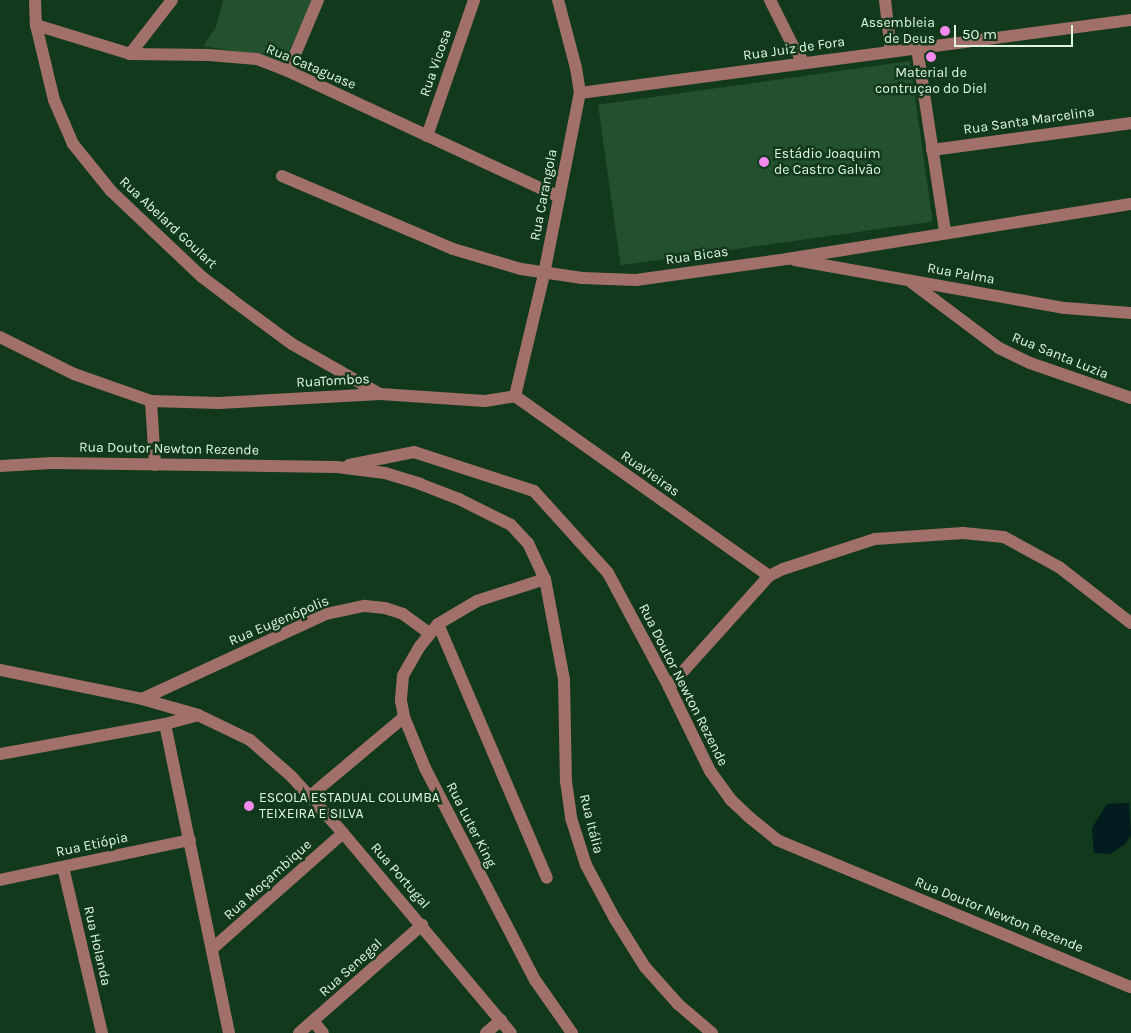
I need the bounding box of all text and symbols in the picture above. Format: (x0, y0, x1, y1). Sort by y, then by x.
place label: Assembleia de Deus (861, 15, 935, 48)
scale bar (956, 15, 1075, 47)
marker: Assembleia de Deus (939, 25, 951, 37)
text: 50 m (962, 25, 997, 43)
street label: Rua Vicosa (417, 27, 455, 99)
street label: Rua Juiz de Fora (742, 34, 846, 64)
street label: Rua Cataguase (264, 41, 358, 93)
marker: Material de contruçao do Diel (925, 51, 937, 63)
place label: Material de contruçao do Diel (875, 65, 987, 98)
street label: Rua Santa Marcelina (962, 103, 1096, 139)
place label: Estádio Joaquim de Castro Galvão (774, 146, 881, 178)
street label: Rua Carangola (527, 148, 561, 242)
marker: Estádio Joaquim de Castro Galvão (758, 156, 770, 168)
street label: Rua Abelard Goulart (116, 174, 220, 272)
street label: Rua Bicas (665, 243, 729, 269)
street label: Rua Palma (926, 260, 996, 288)
street label: Rua Santa Luzia (1009, 329, 1111, 383)
street label: RuaTombos (296, 371, 370, 391)
street label: Rua Doutor Newton Rezende (79, 439, 259, 459)
street label: RuaVieiras (617, 448, 683, 500)
street label: Rua Eugenópolis (227, 592, 331, 650)
street label: Rua Doutor Newton Rezende (635, 601, 731, 769)
street label: Rua Luter King (442, 780, 500, 870)
place label: ESCOLA ESTADUAL COLUMBA TEIXEIRA E SILVA (259, 790, 440, 822)
street label: Rua Itália (575, 792, 607, 856)
marker: ESCOLA ESTADUAL COLUMBA TEIXEIRA E SILVA (243, 800, 255, 812)
street label: Rua Etiópia (55, 829, 129, 861)
street label: Rua Moçambique (221, 836, 315, 924)
street label: Rua Portugal (367, 840, 433, 912)
street label: Rua Doutor Newton Rezende (912, 874, 1086, 956)
street label: Rua Holanda (80, 905, 114, 987)
street label: Rua Senegal (316, 935, 386, 1001)

